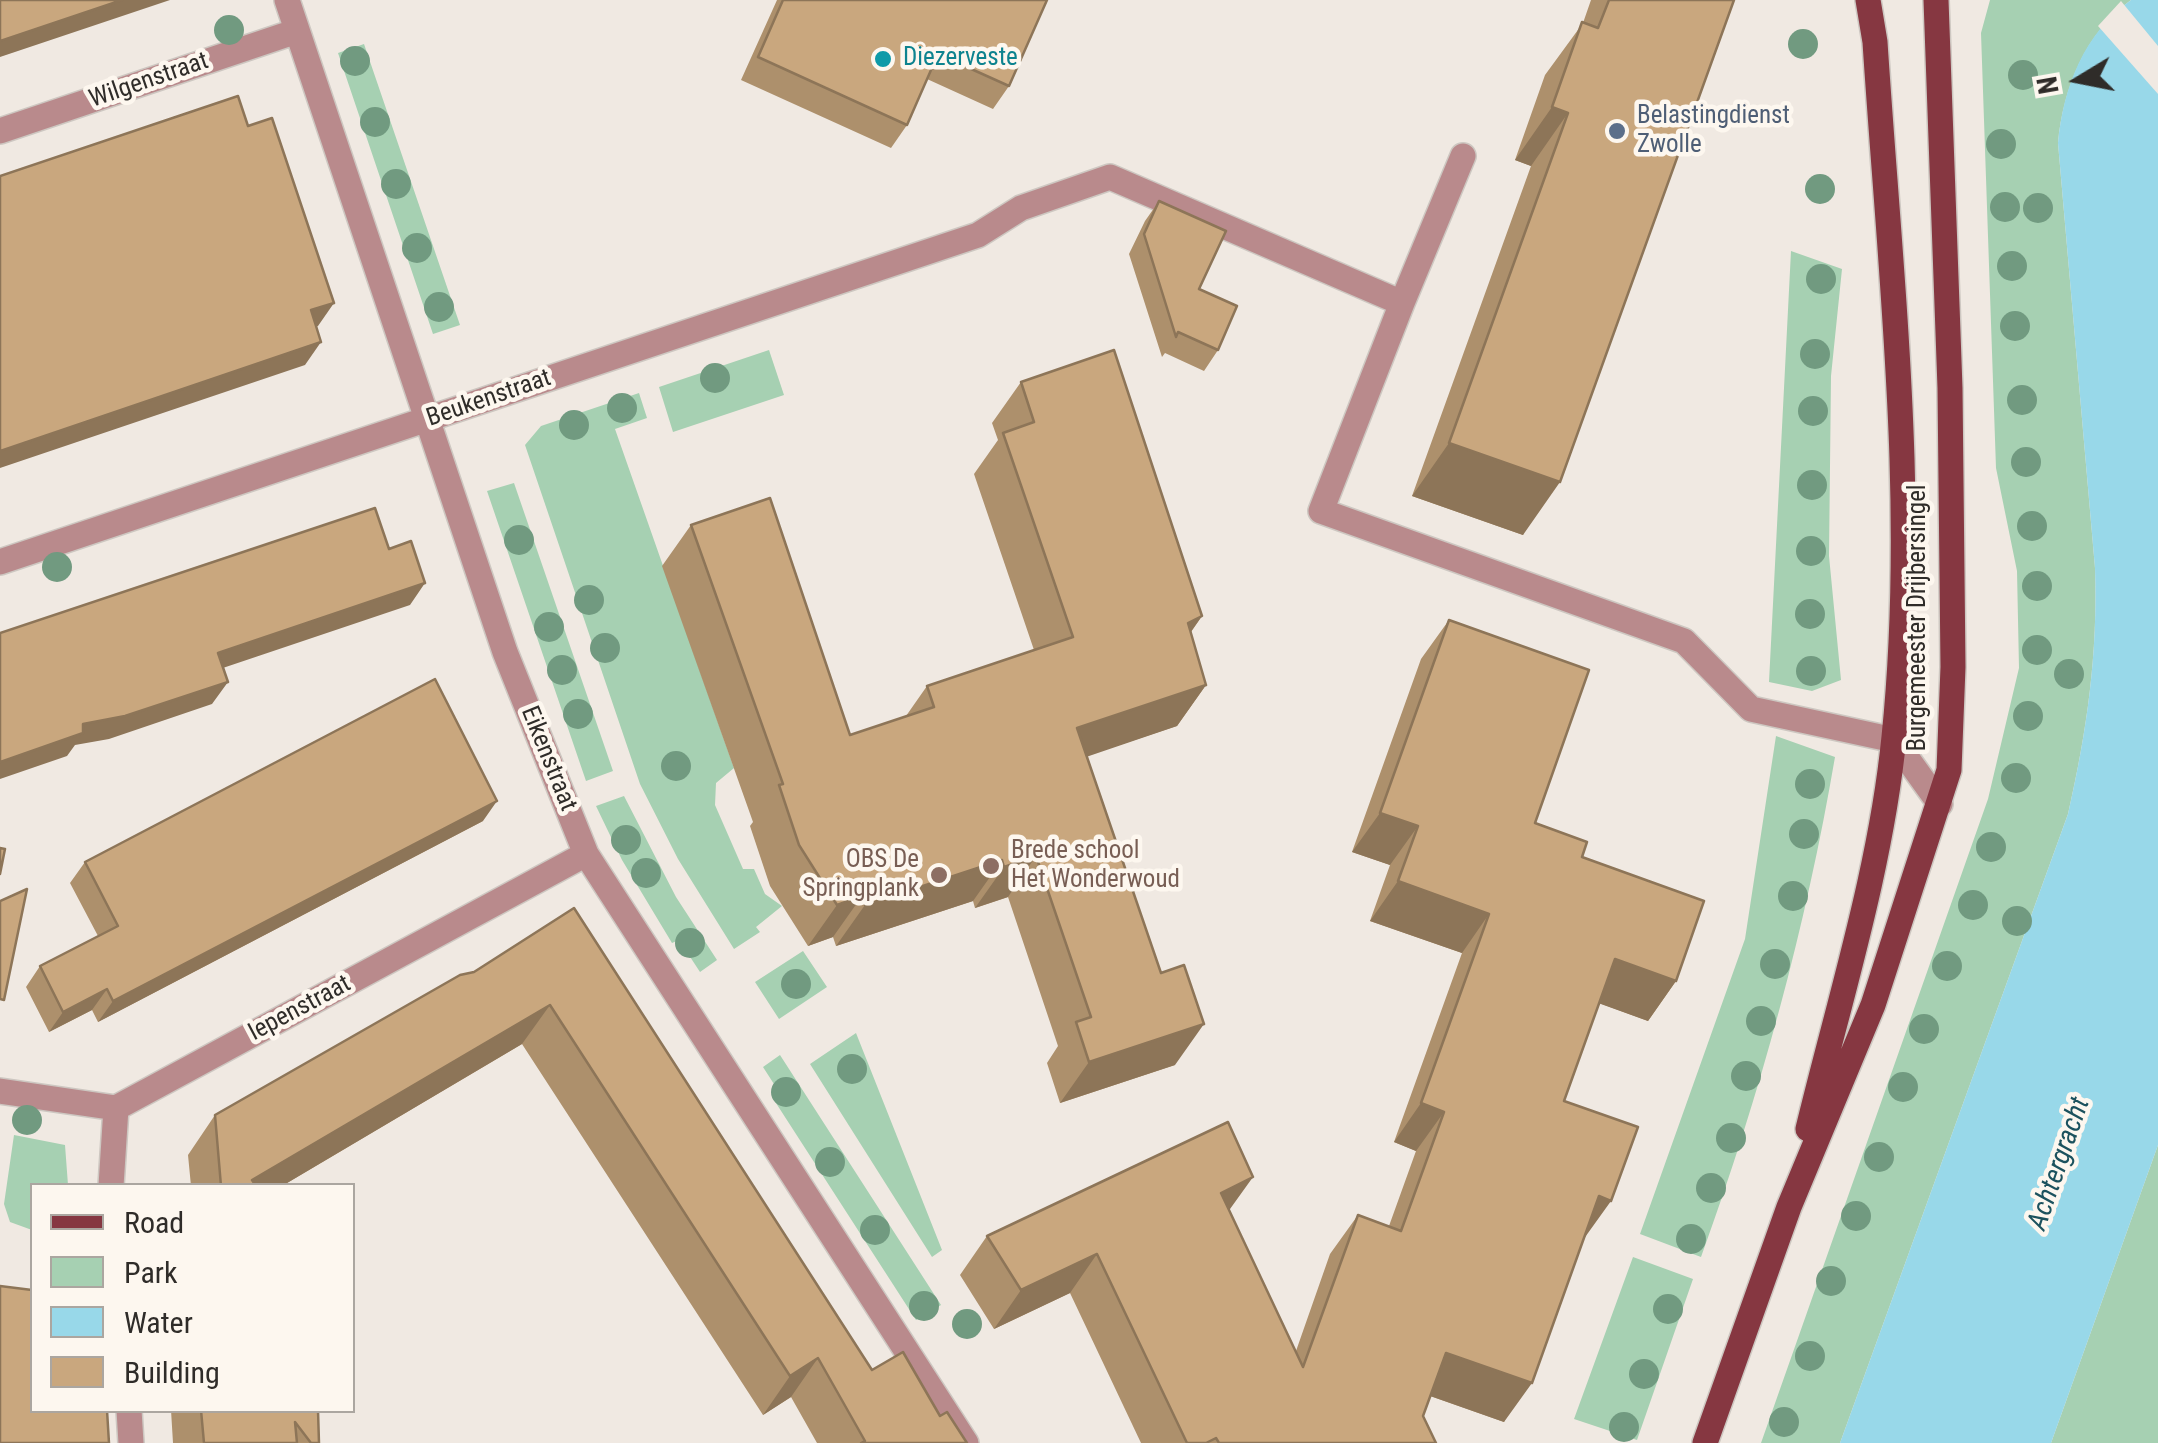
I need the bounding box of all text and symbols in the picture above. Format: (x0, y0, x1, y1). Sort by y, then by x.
north arrow (2028, 30, 2128, 130)
place label: Diezerveste (903, 44, 1018, 74)
street label: Wilgenstraat (86, 47, 212, 115)
marker: Diezerveste (872, 48, 894, 70)
text: N (2030, 74, 2066, 97)
place label: Belastingdienst Zwolle (1637, 102, 1790, 161)
marker: Belastingdienst Zwolle (1606, 120, 1628, 142)
street label: Beukenstraat (423, 364, 555, 434)
street label: Burgemeester Drijbersingel (1904, 484, 1934, 752)
street label: Eikenstraat (513, 702, 583, 816)
place label: Brede school Het Wonderwoud (1011, 837, 1180, 896)
place label: OBS De Springplank (802, 846, 919, 905)
marker: Brede school Het Wonderwoud (980, 855, 1002, 877)
marker: OBS De Springplank (928, 864, 950, 886)
street label: Iepenstraat (244, 970, 356, 1048)
water label: Achtergracht (2022, 1093, 2098, 1235)
legend (30, 1183, 355, 1413)
text: Road (124, 1205, 184, 1240)
text: Park (124, 1255, 178, 1290)
text: Water (124, 1305, 193, 1340)
text: Building (124, 1355, 220, 1390)

